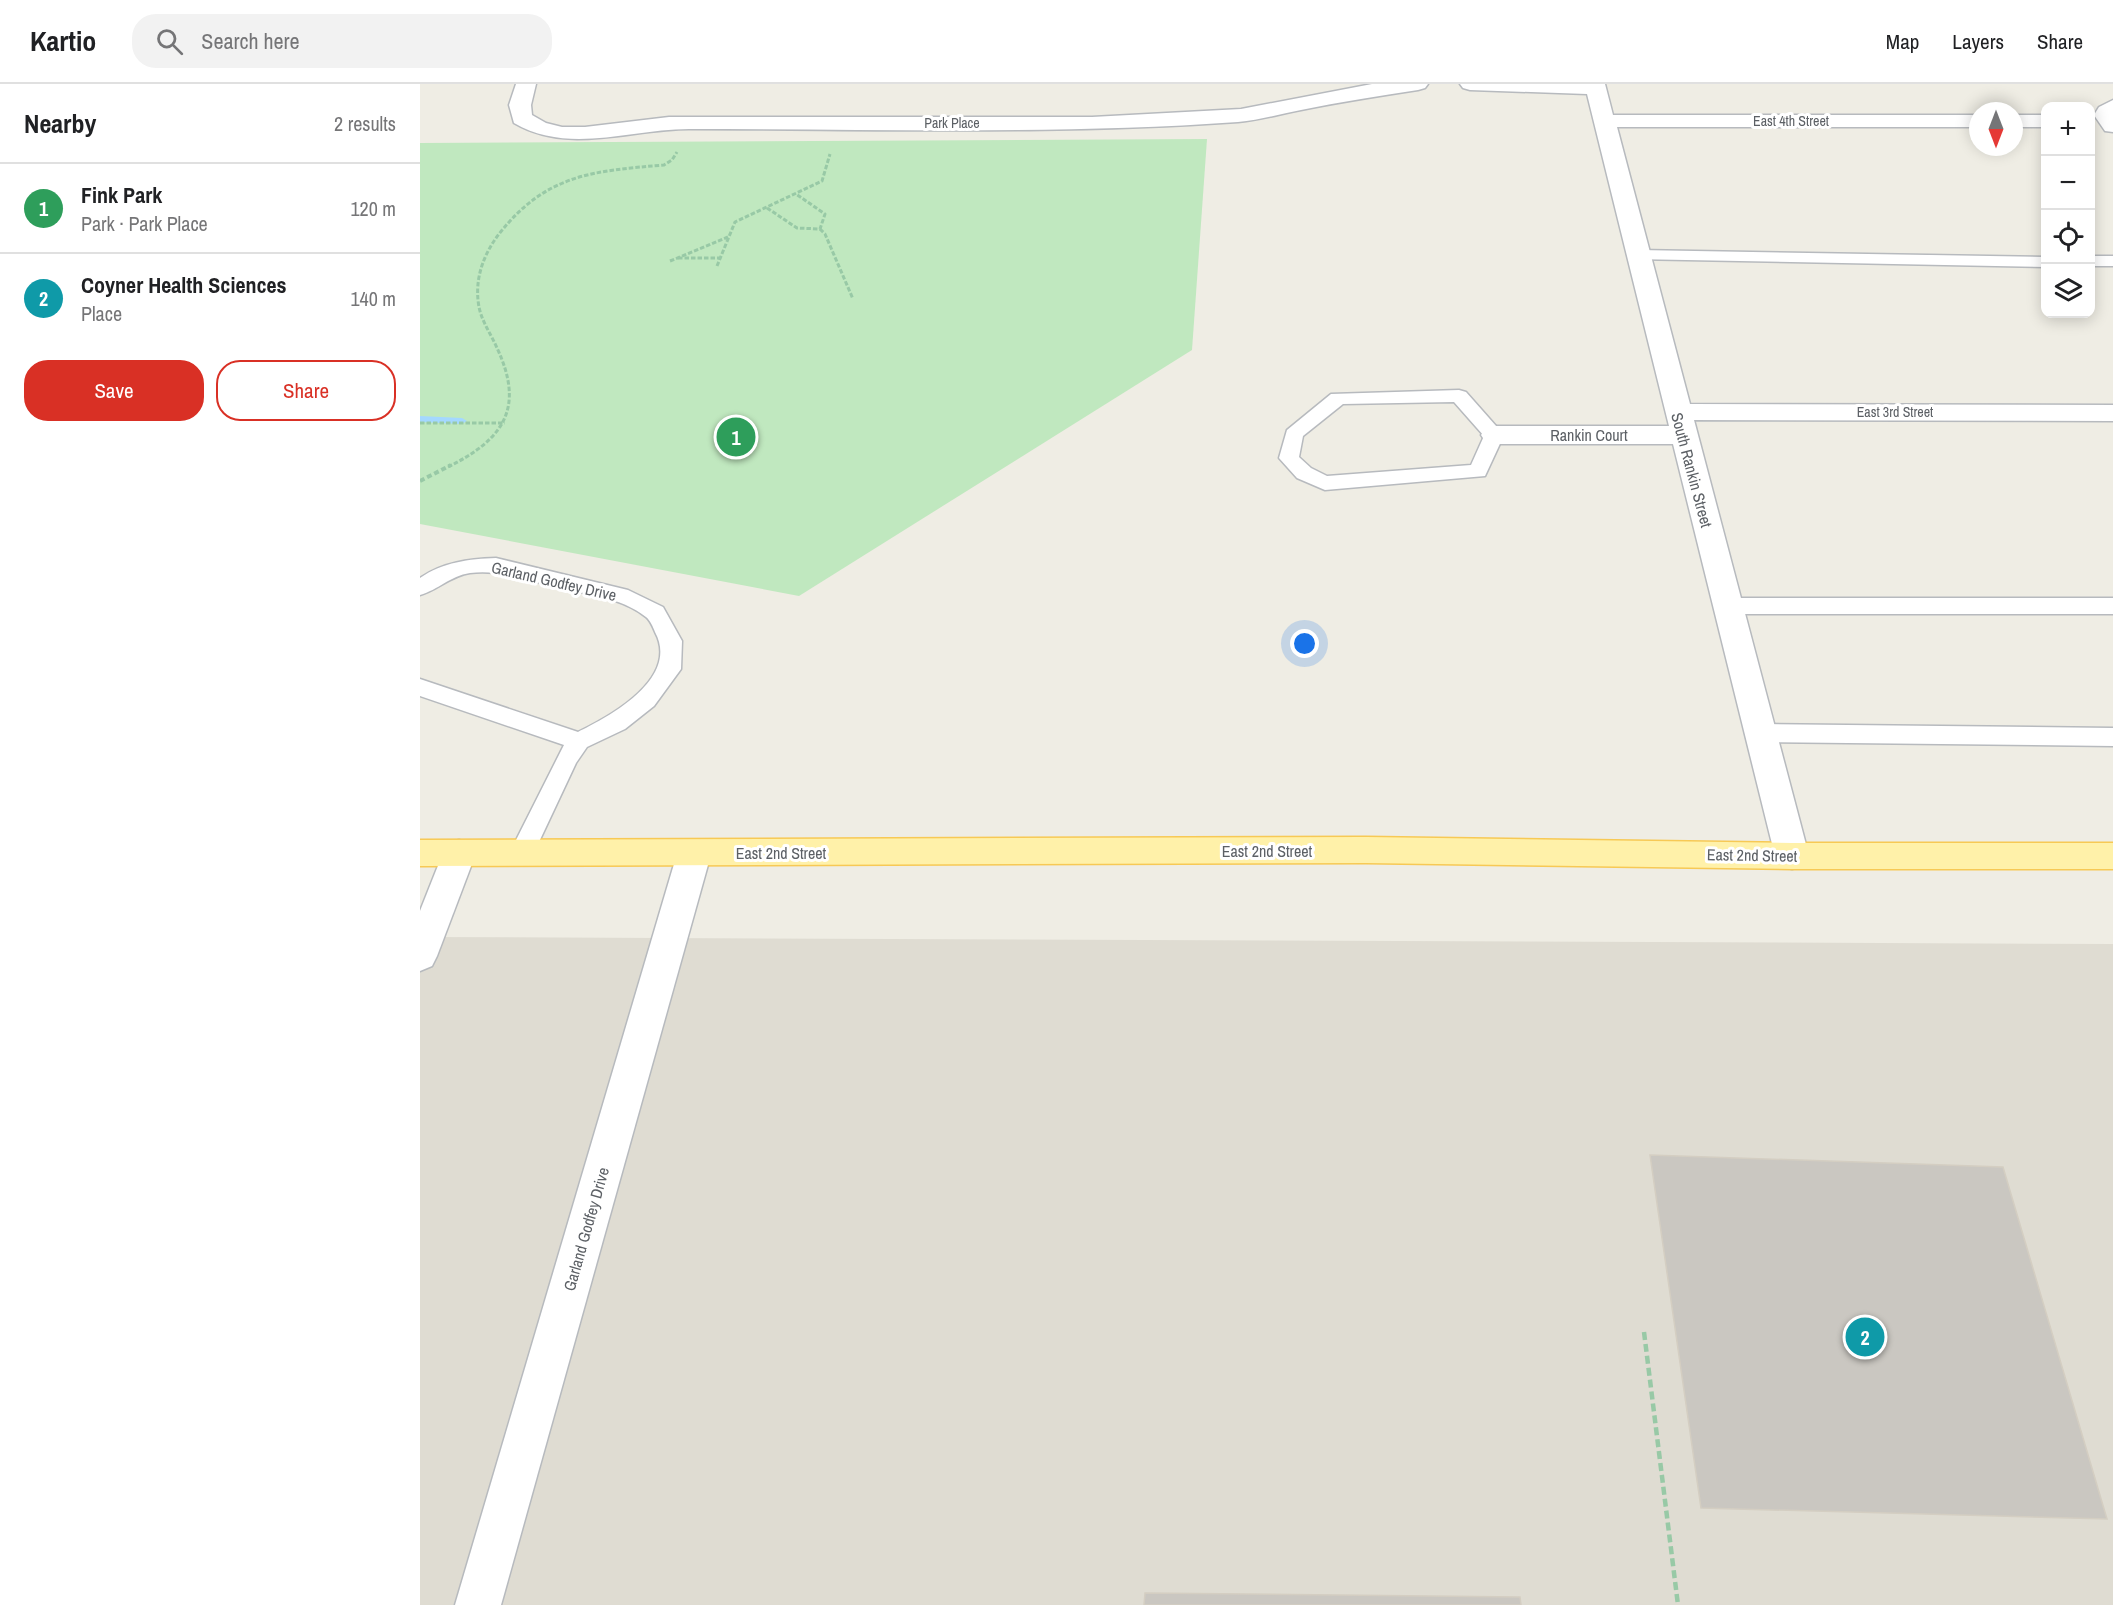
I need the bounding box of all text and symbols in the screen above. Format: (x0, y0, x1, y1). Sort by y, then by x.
search box (132, 14, 552, 68)
text: Kartio (30, 22, 96, 60)
icon: search (153, 25, 186, 58)
text: Search here (201, 26, 300, 56)
text: Map (1886, 27, 1919, 56)
text: Layers (1952, 27, 2004, 56)
text: Share (2037, 27, 2083, 56)
north arrow (1969, 102, 2023, 156)
map controls (2041, 102, 2095, 318)
button: + (2041, 102, 2095, 156)
text: Nearby (24, 106, 96, 141)
text: 2 results (334, 110, 396, 137)
street label: East 4th Street (1753, 112, 1829, 130)
street label: Park Place (924, 114, 980, 132)
button: − (2041, 156, 2095, 210)
text: Fink Park (81, 180, 162, 210)
text: 1 (39, 195, 48, 222)
text: 120 m (350, 195, 396, 222)
text: Park · Park Place (81, 210, 208, 237)
button: locate (2041, 210, 2095, 264)
button: layers (2041, 264, 2095, 318)
text: Coyner Health Sciences (81, 270, 287, 300)
text: 2 (39, 285, 48, 312)
text: 140 m (350, 285, 396, 312)
text: Place (81, 300, 122, 327)
button: Save (24, 360, 204, 421)
button: Share (216, 360, 396, 421)
street label: East 3rd Street (1857, 403, 1933, 421)
street label: South Rankin Street (1666, 410, 1718, 530)
pin: 1 (716, 414, 756, 460)
street label: Rankin Court (1550, 424, 1628, 446)
street label: Garland Godfey Drive (489, 556, 619, 606)
your location (1290, 629, 1319, 658)
street label: East 2nd Street (1222, 840, 1313, 862)
street label: East 2nd Street (736, 842, 827, 864)
street label: East 2nd Street (1707, 843, 1798, 867)
street label: Garland Godfey Drive (558, 1165, 614, 1293)
pin: 2 (1846, 1314, 1884, 1360)

